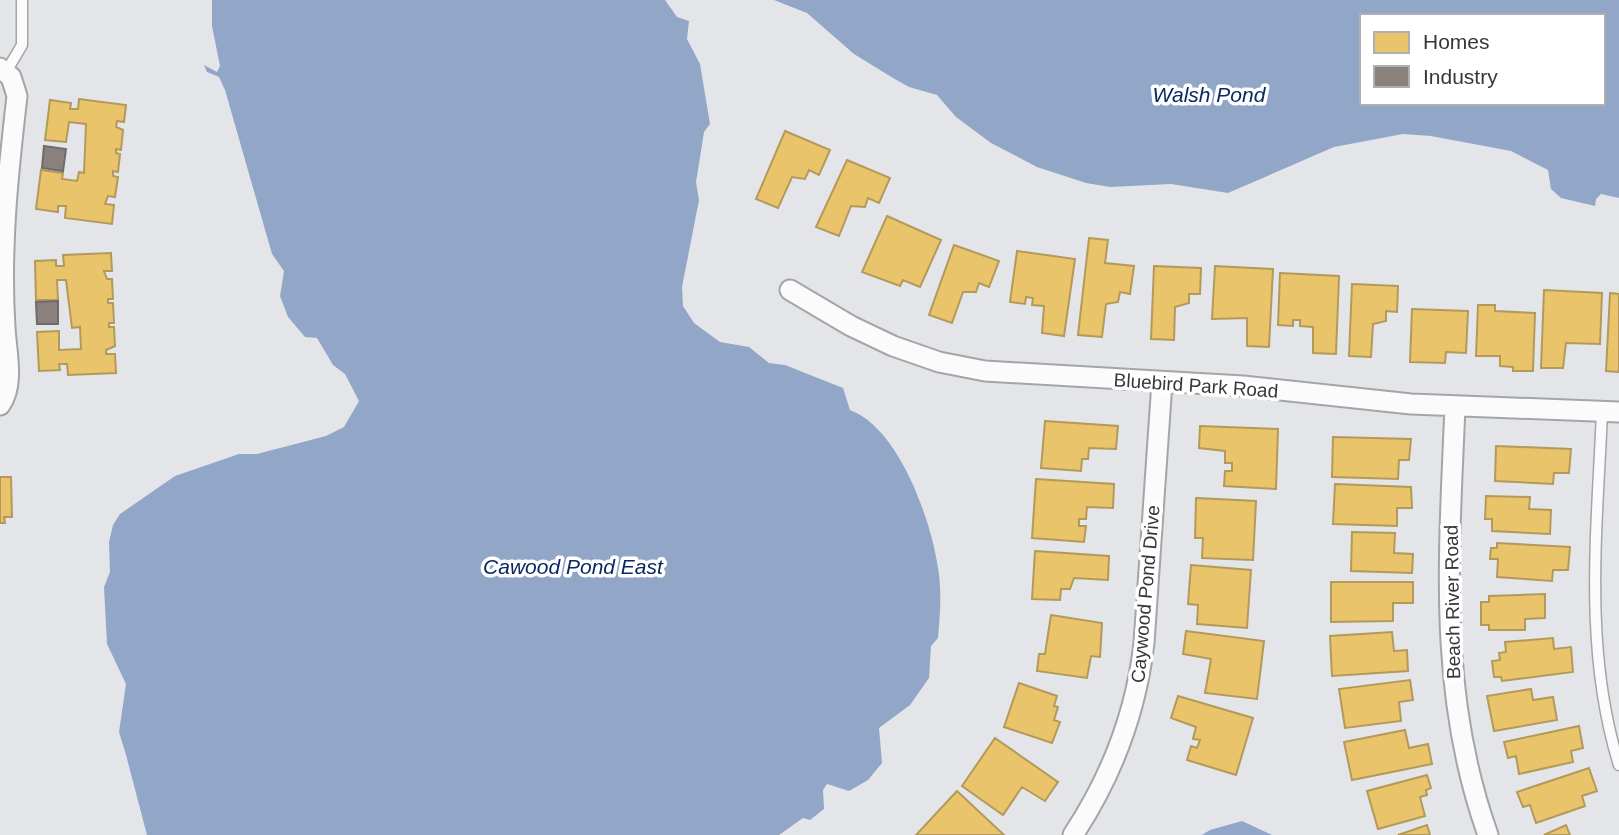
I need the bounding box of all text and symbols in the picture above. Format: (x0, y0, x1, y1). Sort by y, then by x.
legend (1360, 14, 1605, 105)
text: Homes (1423, 30, 1490, 53)
text: Industry (1423, 65, 1498, 88)
water label: Walsh Pond (1153, 83, 1267, 106)
street label: Bluebird Park Road (1113, 369, 1279, 402)
street label: Caywood Pond Drive (1127, 504, 1164, 684)
street label: Beach River Road (1441, 525, 1464, 679)
water label: Cawood Pond East (483, 555, 664, 578)

